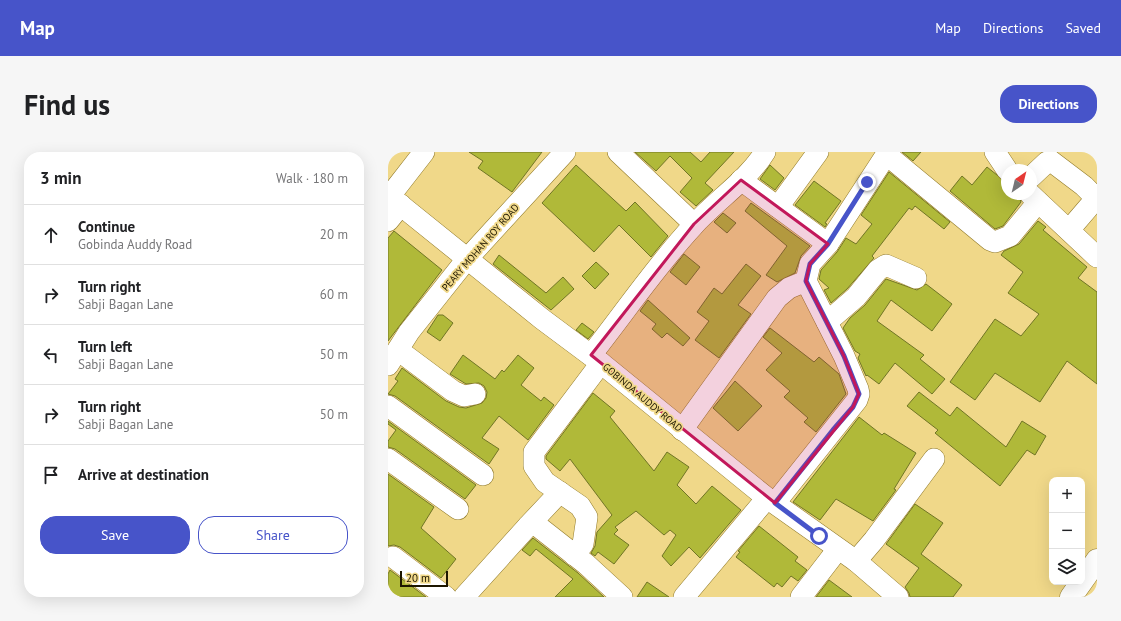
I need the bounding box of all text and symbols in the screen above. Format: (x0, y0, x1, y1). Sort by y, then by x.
text: Map (20, 16, 55, 40)
text: Map (935, 19, 961, 37)
text: Directions (983, 19, 1043, 37)
text: Saved (1065, 19, 1101, 37)
button: Directions (1000, 85, 1097, 123)
text: Find us (24, 86, 110, 123)
north arrow (1001, 164, 1037, 200)
text: 3 min (40, 167, 81, 189)
text: Walk · 180 m (276, 170, 348, 187)
route end (858, 173, 876, 191)
street label: PEARY MOHAN ROY ROAD (439, 201, 522, 294)
text: Continue (78, 217, 135, 236)
icon: ahead (40, 224, 62, 246)
text: 20 m (320, 226, 348, 243)
text: Gobinda Auddy Road (78, 236, 192, 253)
text: Turn right (78, 277, 141, 296)
icon: right (40, 284, 62, 306)
text: 60 m (320, 286, 348, 303)
text: Sabji Bagan Lane (78, 296, 173, 313)
text: Turn left (78, 337, 132, 356)
icon: left (40, 344, 62, 366)
text: 50 m (320, 346, 348, 363)
text: Sabji Bagan Lane (78, 356, 173, 373)
street label: GOBINDA AUDDY ROAD (600, 360, 685, 435)
text: Turn right (78, 397, 141, 416)
icon: right (40, 404, 62, 426)
text: 50 m (320, 406, 348, 423)
text: Sabji Bagan Lane (78, 416, 173, 433)
icon: arrive (40, 464, 62, 486)
text: Arrive at destination (78, 465, 209, 484)
map controls (1049, 477, 1085, 585)
button: + (1049, 477, 1085, 513)
button: − (1049, 513, 1085, 549)
button: Save (40, 516, 190, 554)
button: Share (198, 516, 348, 554)
route start (810, 527, 828, 545)
button: layers (1049, 549, 1085, 585)
scale bar (400, 569, 448, 588)
text: 20 m (406, 571, 430, 585)

